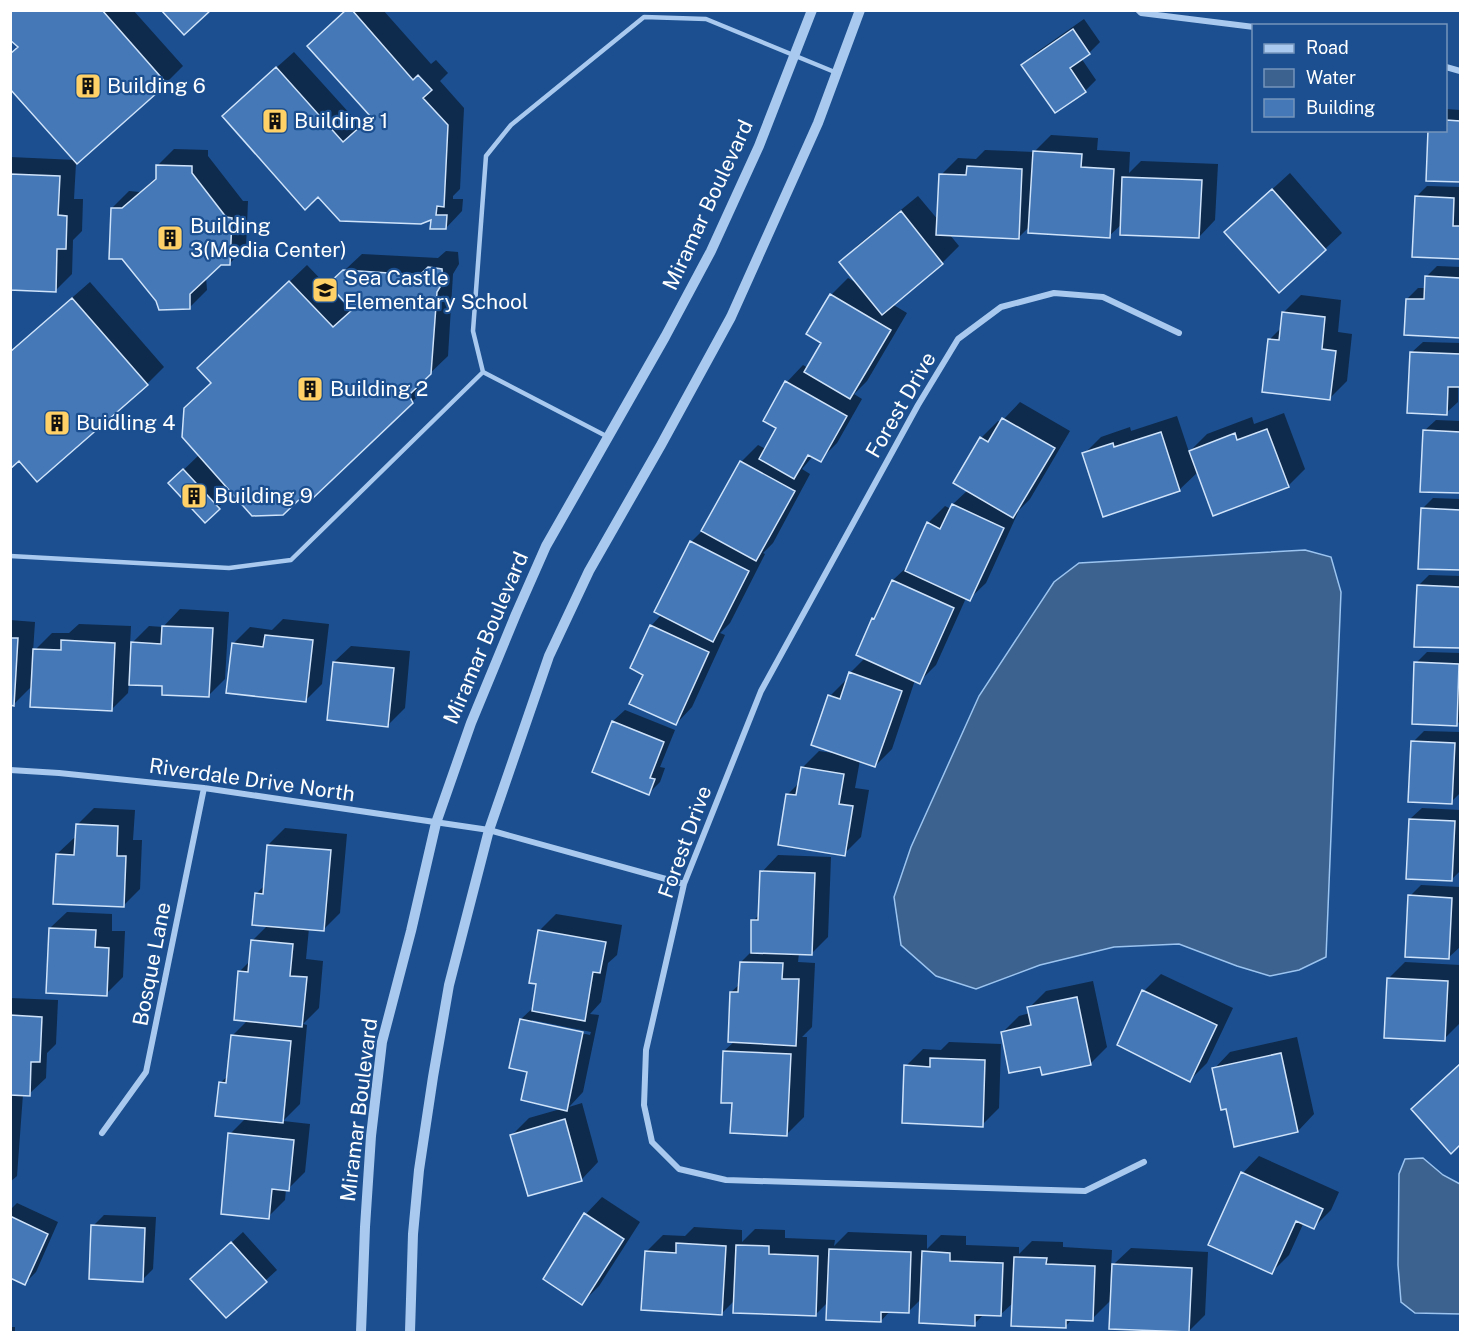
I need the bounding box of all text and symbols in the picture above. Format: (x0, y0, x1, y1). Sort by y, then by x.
legend (1252, 24, 1447, 132)
text: Road (1306, 37, 1349, 58)
text: Water (1306, 67, 1356, 88)
building icon: Building 6 (73, 71, 103, 101)
place label: Building 6 (107, 73, 206, 98)
text: Building (1306, 97, 1375, 118)
building icon: Building 1 (260, 106, 290, 136)
place label: Building 1 (294, 108, 388, 133)
street label: Miramar Boulevard (657, 116, 758, 294)
place label: Building 3(Media Center) (190, 213, 347, 262)
building icon: Building 3(Media Center) (155, 223, 185, 253)
place label: Sea Castle Elementary School (344, 265, 528, 314)
school or university icon: Sea Castle Elementary School (310, 275, 340, 305)
street label: Forest Drive (860, 347, 941, 462)
building icon: Building 2 (295, 374, 325, 404)
place label: Building 2 (330, 376, 428, 401)
building icon: Buidling 4 (42, 408, 72, 438)
place label: Buidling 4 (76, 410, 175, 435)
building icon: Building 9 (179, 481, 209, 511)
place label: Building 9 (214, 483, 313, 508)
street label: Miramar Boulevard (438, 548, 533, 728)
street label: Riverdale Drive North (148, 753, 356, 806)
street label: Forest Drive (653, 782, 716, 901)
street label: Bosque Lane (127, 900, 176, 1028)
street label: Miramar Boulevard (335, 1017, 382, 1203)

